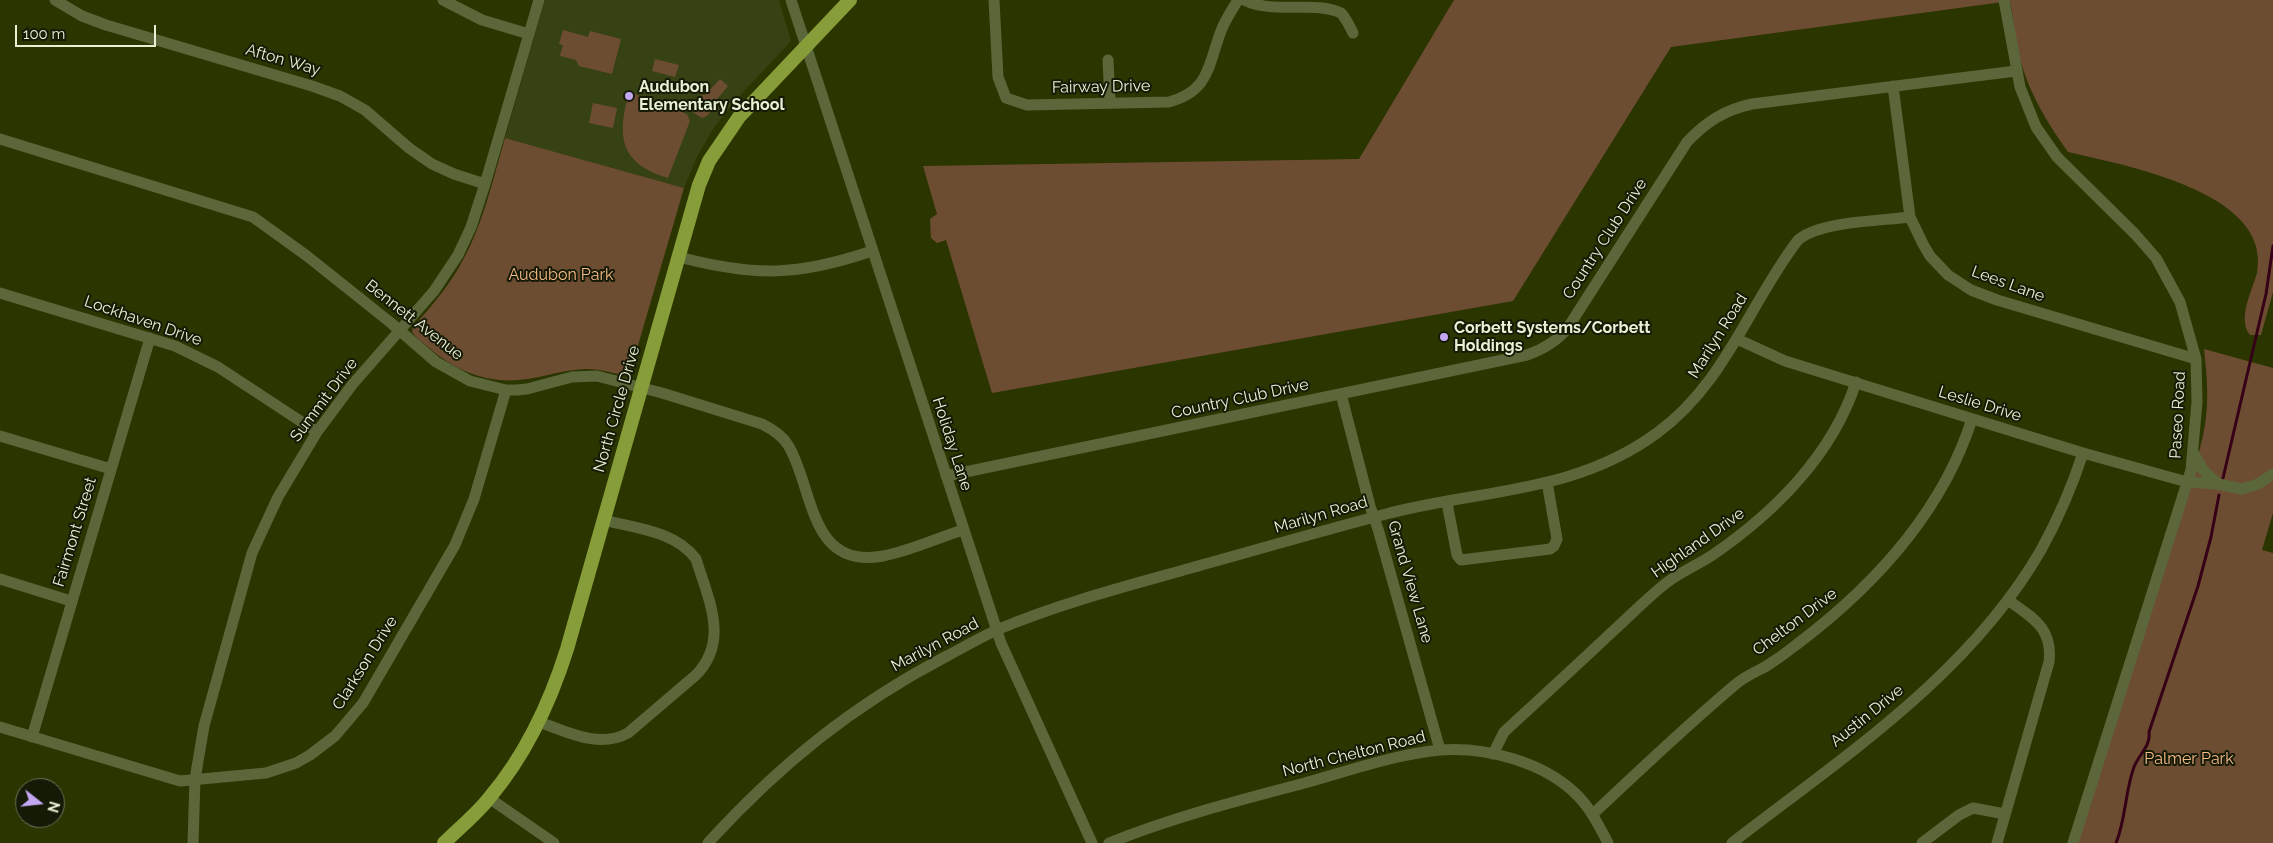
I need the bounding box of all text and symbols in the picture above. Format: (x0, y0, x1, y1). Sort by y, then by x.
scale bar (18, 15, 159, 47)
text: 100 m (23, 25, 65, 43)
street label: Afton Way (243, 40, 323, 80)
place label: Audubon Elementary School (639, 77, 784, 115)
street label: Fairway Drive (1052, 77, 1150, 97)
marker: Audubon Elementary School (623, 90, 635, 102)
street label: Country Club Drive (1559, 175, 1651, 303)
street label: Lees Lane (1969, 262, 2047, 306)
park label: Audubon Park (508, 265, 614, 285)
street label: Bennett Avenue (361, 276, 467, 364)
street label: Marilyn Road (1684, 290, 1752, 382)
street label: Lockhaven Drive (82, 292, 204, 350)
place label: Corbett Systems/Corbett Holdings (1454, 318, 1650, 356)
marker: Corbett Systems/Corbett Holdings (1438, 331, 1450, 343)
street label: North Circle Drive (590, 344, 644, 474)
street label: Summit Drive (286, 354, 362, 446)
street label: Paseo Road (2166, 371, 2190, 459)
street label: Country Club Drive (1170, 375, 1310, 423)
street label: Leslie Drive (1936, 382, 2024, 426)
street label: Holiday Lane (928, 395, 976, 493)
street label: Fairmont Street (49, 475, 101, 589)
street label: Marilyn Road (1272, 492, 1370, 538)
street label: Highland Drive (1648, 504, 1748, 582)
street label: Grand View Lane (1383, 519, 1437, 645)
street label: Chelton Drive (1749, 584, 1841, 660)
street label: Clarkson Drive (329, 613, 401, 713)
street label: Marilyn Road (888, 614, 982, 676)
street label: Austin Drive (1827, 681, 1907, 751)
street label: North Chelton Road (1281, 727, 1427, 781)
park label: Palmer Park (2144, 749, 2234, 769)
north arrow (15, 778, 65, 828)
text: N (44, 800, 63, 814)

